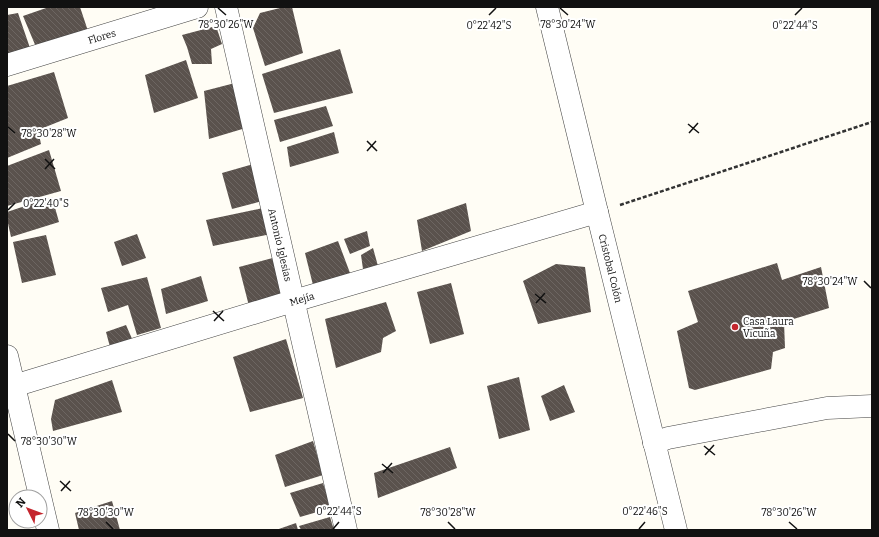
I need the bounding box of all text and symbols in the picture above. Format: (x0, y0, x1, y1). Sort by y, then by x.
text: 78°30'26"W (198, 19, 254, 31)
text: 78°30'24"W (540, 19, 596, 31)
text: 0°22'42"S (467, 20, 511, 32)
text: 0°22'44"S (772, 20, 818, 32)
street label: Flores (87, 27, 118, 47)
text: 78°30'28"W (21, 128, 77, 140)
text: 0°22'40"S (23, 198, 69, 210)
street label: Antonio Iglesias (265, 207, 294, 283)
street label: Cristobal Colón (596, 233, 625, 305)
text: 78°30'24"W (802, 276, 858, 288)
street label: Mejía (288, 290, 316, 309)
place label: Casa Laura Vicuña (743, 316, 794, 340)
marker: Casa Laura Vicuña (730, 322, 740, 332)
text: 78°30'30"W (21, 436, 78, 448)
north arrow (8, 489, 48, 529)
text: N (13, 495, 29, 510)
text: 0°22'44"S (316, 506, 362, 518)
text: 0°22'46"S (622, 506, 668, 518)
text: 78°30'30"W (78, 507, 135, 519)
text: 78°30'28"W (420, 507, 476, 519)
text: 78°30'26"W (761, 507, 817, 519)

